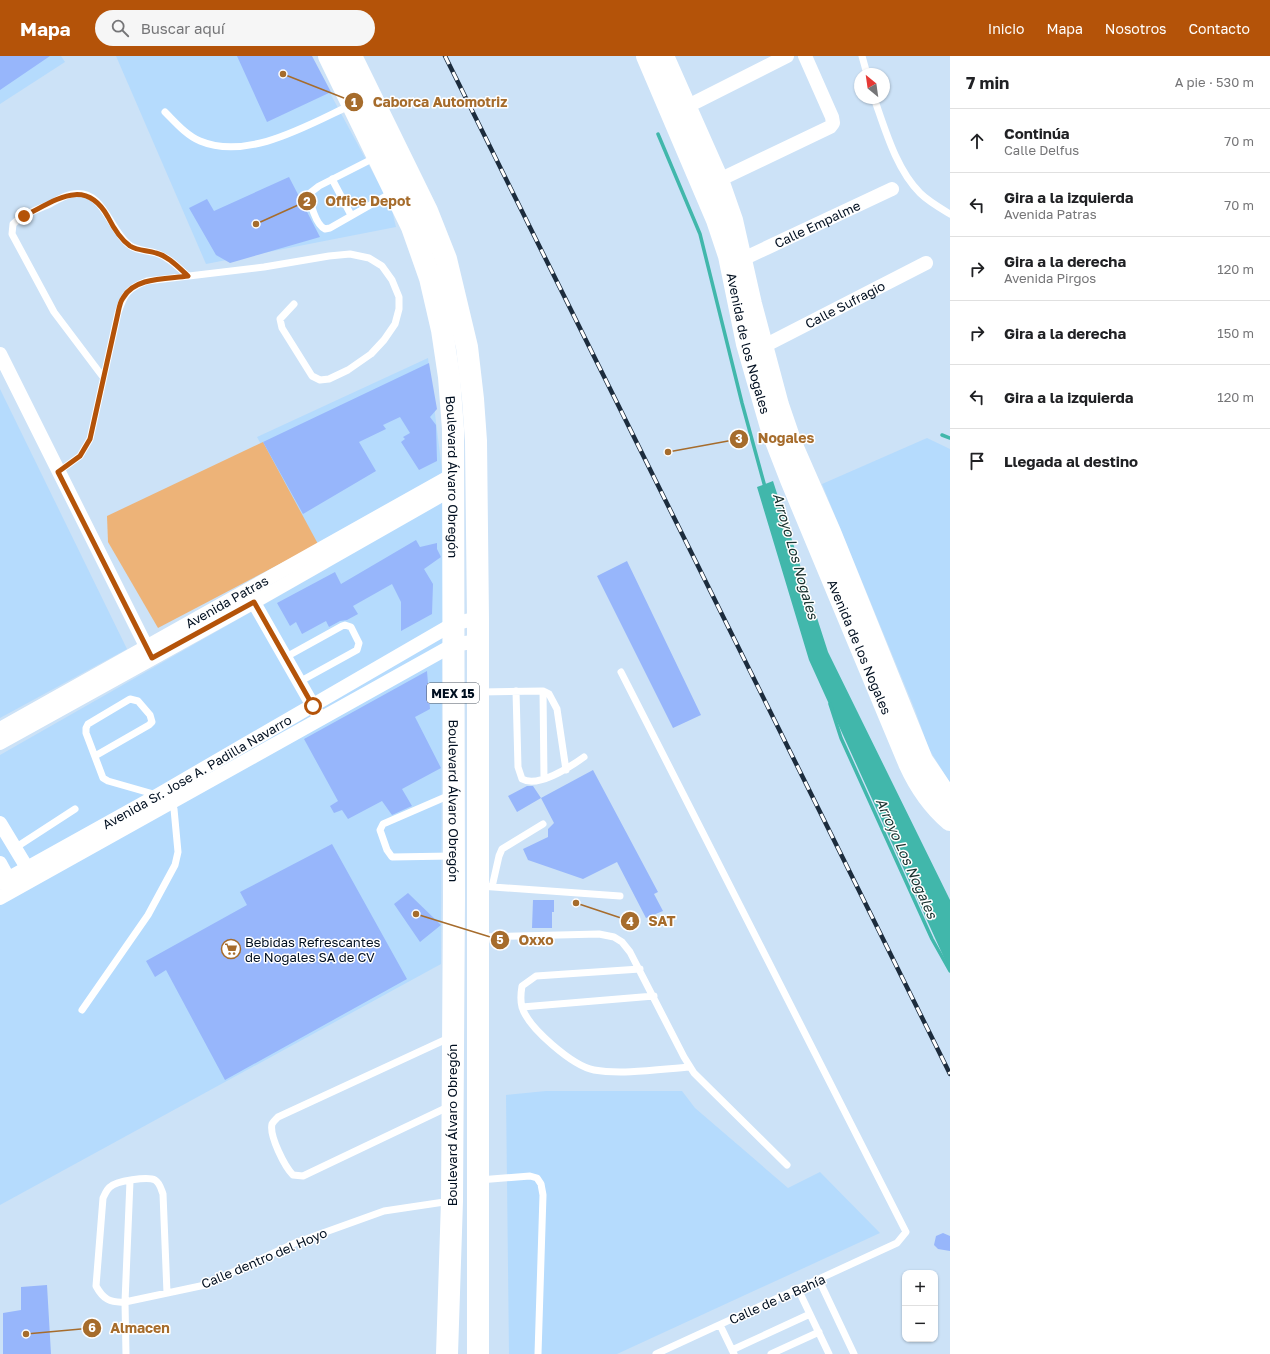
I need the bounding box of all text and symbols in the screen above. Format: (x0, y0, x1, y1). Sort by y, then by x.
search box (95, 10, 375, 46)
text: Mapa (20, 17, 71, 40)
icon: search (109, 17, 131, 39)
text: Buscar aquí (141, 19, 225, 37)
text: Inicio (988, 20, 1024, 37)
text: Mapa (1046, 20, 1083, 37)
text: Nosotros (1105, 20, 1166, 37)
text: Contacto (1188, 20, 1250, 37)
north arrow (854, 68, 890, 104)
text: 7 min (966, 72, 1009, 93)
text: A pie · 530 m (1175, 74, 1254, 90)
callout: Caborca Automotriz (344, 89, 515, 115)
text: Caborca Automotriz (373, 93, 507, 110)
text: 1 (351, 95, 357, 110)
text: Continúa (1004, 124, 1070, 142)
icon: ahead (966, 130, 988, 152)
text: 70 m (1224, 133, 1254, 149)
text: Calle Delfus (1004, 142, 1079, 158)
callout: Office Depot (297, 188, 419, 214)
text: Gira a la izquierda (1004, 188, 1134, 206)
text: Office Depot (325, 192, 411, 209)
text: 2 (303, 194, 311, 209)
icon: left (966, 194, 988, 216)
street label: Calle Empalme (772, 197, 863, 251)
text: 70 m (1224, 197, 1254, 213)
text: Avenida Patras (1004, 206, 1097, 222)
route end (15, 207, 33, 225)
text: Gira a la derecha (1004, 252, 1126, 270)
icon: right (966, 258, 988, 280)
text: 120 m (1217, 261, 1254, 277)
text: Avenida Pirgos (1004, 270, 1096, 286)
street label: Avenida de los Nogales (724, 271, 774, 416)
street label: Calle Sufragio (802, 277, 888, 332)
icon: right (966, 322, 988, 344)
text: Gira a la derecha (1004, 324, 1126, 342)
text: 150 m (1217, 325, 1254, 341)
icon: left (966, 386, 988, 408)
text: Gira a la izquierda (1004, 388, 1134, 406)
text: 120 m (1217, 389, 1254, 405)
street label: Boulevard Álvaro Obregón (442, 395, 461, 558)
callout: Nogales (729, 426, 822, 452)
text: Nogales (758, 429, 814, 446)
text: 3 (735, 431, 743, 446)
icon: arrive (966, 450, 988, 472)
text: Llegada al destino (1004, 452, 1138, 470)
water label: Arroyo Los Nogales (770, 491, 822, 622)
street label: Avenida Patras (182, 572, 271, 631)
street label: Avenida de los Nogales (824, 577, 895, 717)
road number: MEX 15 (427, 683, 479, 703)
route start (304, 697, 322, 715)
street label: Avenida Sr. Jose A. Padilla Navarro (99, 711, 294, 832)
street label: Boulevard Álvaro Obregón (446, 719, 462, 882)
water label: Arroyo Los Nogales (873, 795, 942, 922)
callout: SAT (620, 908, 683, 934)
text: SAT (648, 912, 676, 929)
text: 4 (626, 914, 634, 929)
callout: Oxxo (490, 927, 561, 953)
text: Oxxo (518, 931, 554, 948)
text: 5 (496, 932, 504, 947)
place label: Bebidas Refrescantes de Nogales SA de CV (245, 934, 380, 965)
supermarket icon: Bebidas Refrescantes de Nogales SA de CV (220, 938, 242, 960)
street label: Boulevard Álvaro Obregón (444, 1044, 460, 1206)
street label: Calle dentro del Hoyo (199, 1224, 329, 1292)
map controls (902, 1270, 938, 1342)
button: + (902, 1270, 938, 1306)
street label: Calle de la Bahía (726, 1271, 828, 1327)
button: − (902, 1306, 938, 1342)
callout: Almacen (82, 1315, 178, 1341)
text: Almacen (110, 1319, 170, 1336)
text: 6 (88, 1320, 96, 1335)

